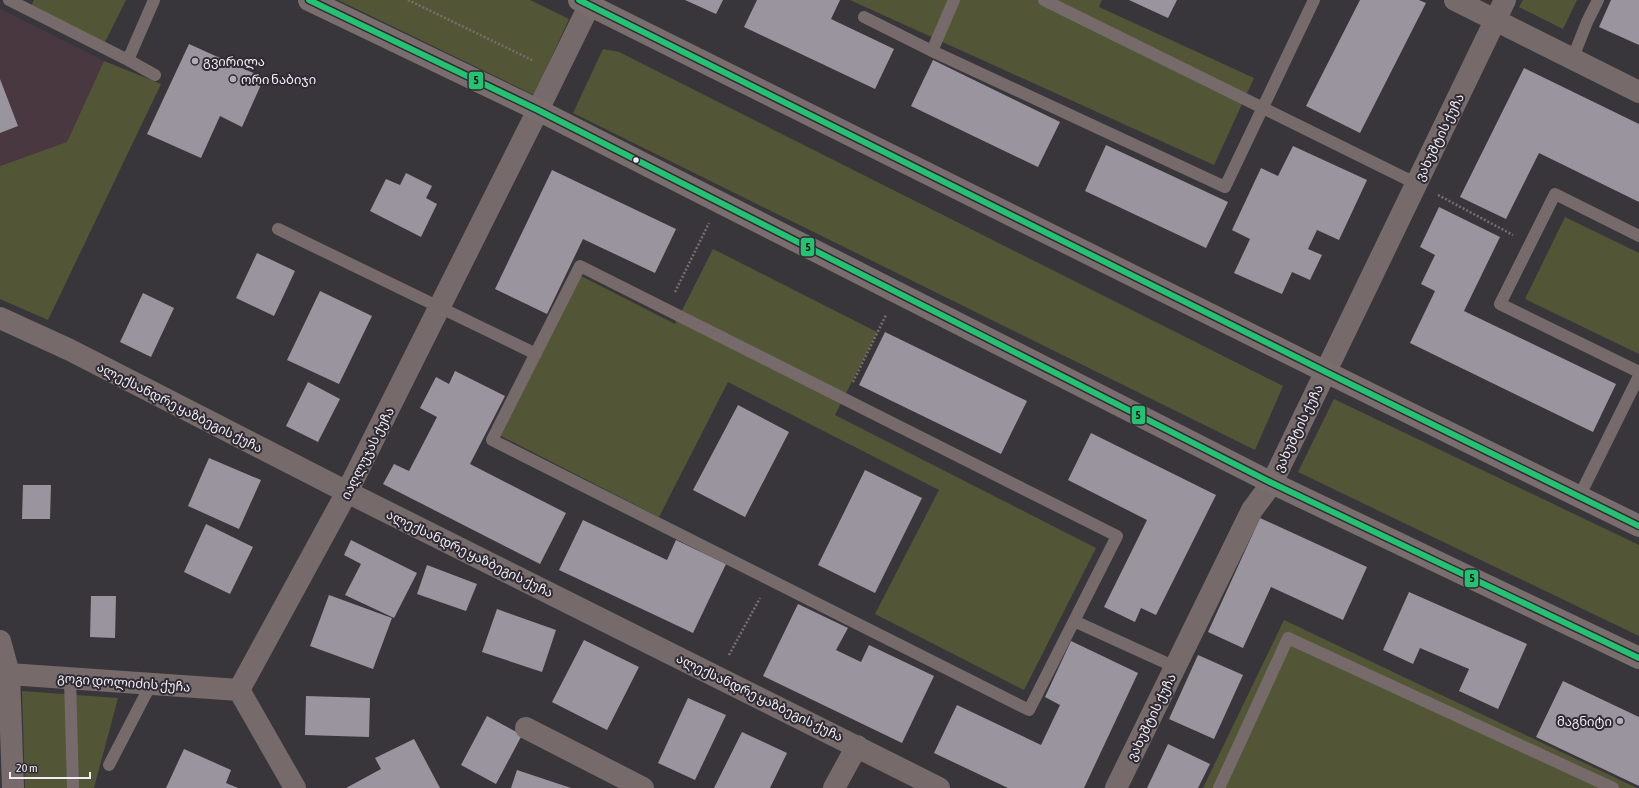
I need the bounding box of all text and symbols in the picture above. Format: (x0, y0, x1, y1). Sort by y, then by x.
place label: გვირილა (203, 54, 265, 70)
marker: გვირილა (190, 56, 200, 66)
line badge: 5 (468, 71, 484, 90)
place label: ორი ნაბიჯი (241, 72, 316, 87)
marker: ორი ნაბიჯი (228, 74, 238, 84)
text: 5 (473, 74, 479, 86)
street label: ვახუშტის ქუჩა (1412, 91, 1467, 183)
unlabelled marker (631, 155, 641, 165)
line badge: 5 (800, 237, 815, 257)
text: 5 (805, 241, 811, 253)
street label: ალექსანდრე ყაზბეგის ქუჩა (94, 359, 265, 457)
street label: ვახუშტის ქუჩა (1271, 382, 1326, 474)
street label: იაღლუჯას ქუჩა (338, 405, 398, 502)
line badge: 5 (1131, 405, 1146, 425)
text: 5 (1135, 409, 1141, 421)
street label: ალექსანდრე ყაზბეგის ქუჩა (384, 506, 556, 601)
line badge: 5 (1464, 569, 1479, 588)
text: 5 (1469, 572, 1475, 584)
street label: ალექსანდრე ყაზბეგის ქუჩა (674, 650, 846, 745)
street label: გოგი დოლიძის ქუჩა (57, 670, 191, 696)
street label: ვახუშტის ქუჩა (1124, 671, 1179, 763)
place label: მაგნიტი (1557, 714, 1612, 729)
marker: მაგნიტი (1615, 716, 1625, 726)
scale bar (10, 754, 90, 780)
text: 20 m (16, 761, 38, 775)

